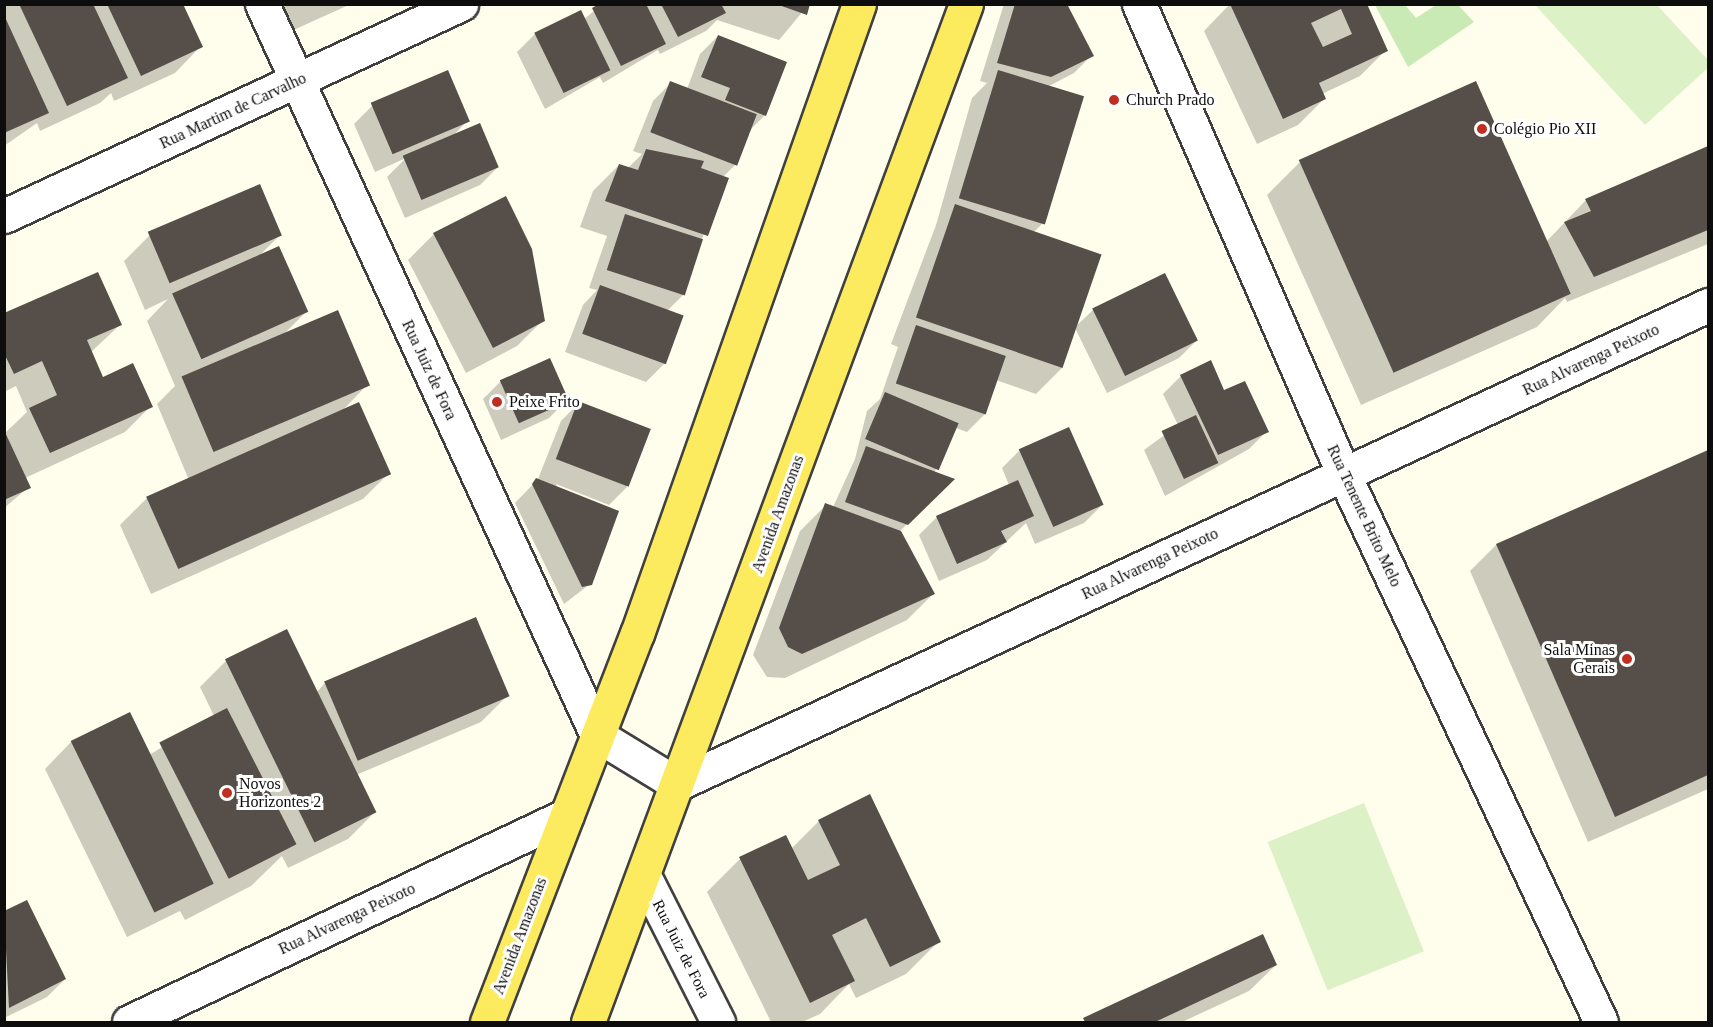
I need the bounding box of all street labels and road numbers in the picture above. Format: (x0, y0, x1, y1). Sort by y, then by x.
street label: Rua Martim de Carvalho (157, 69, 309, 153)
street label: Rua Juiz de Fora (397, 317, 461, 423)
street label: Rua Alvarenga Peixoto (1519, 320, 1663, 400)
street label: Rua Tenente Brito Melo (1323, 442, 1405, 590)
street label: Avenida Amazonas (748, 452, 808, 576)
street label: Rua Alvarenga Peixoto (1078, 524, 1222, 604)
street label: Avenida Amazonas (489, 874, 551, 998)
street label: Rua Alvarenga Peixoto (275, 879, 419, 959)
street label: Rua Juiz de Fora (648, 897, 714, 1001)

